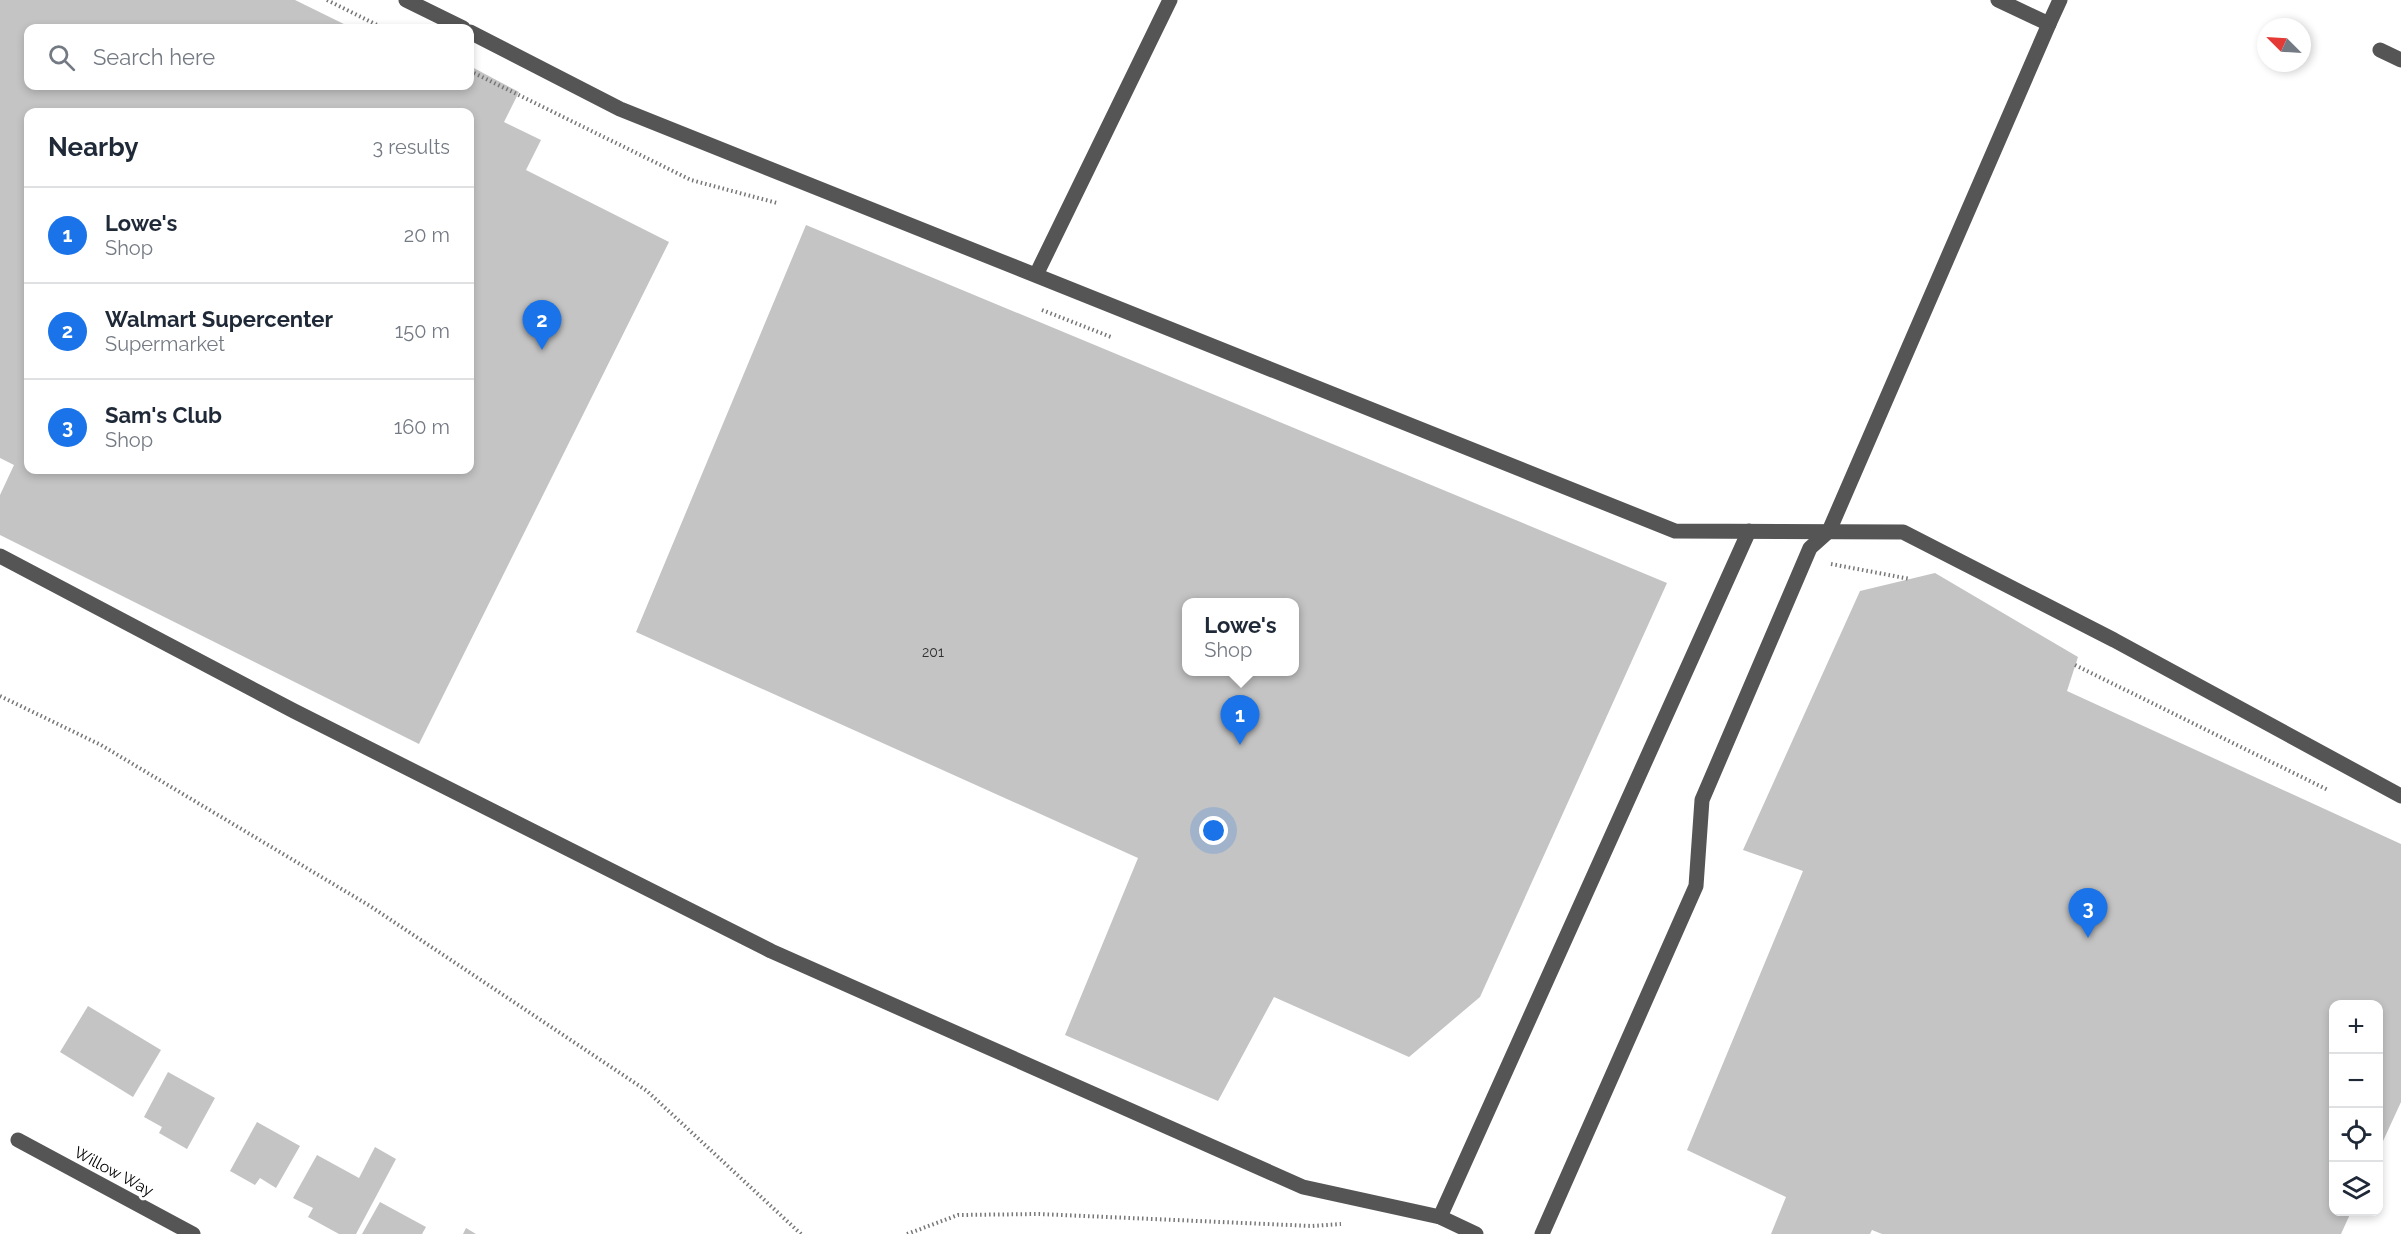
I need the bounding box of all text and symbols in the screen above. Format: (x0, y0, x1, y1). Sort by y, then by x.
north arrow (2257, 18, 2311, 72)
search box (24, 24, 474, 90)
icon: search (45, 41, 78, 74)
text: Search here (93, 44, 215, 70)
text: Nearby (48, 132, 138, 162)
text: 3 results (372, 135, 450, 159)
text: Lowe's (105, 210, 177, 236)
text: 1 (63, 223, 72, 247)
text: 20 m (404, 223, 450, 247)
text: Shop (105, 236, 153, 260)
pin: 2 (522, 300, 562, 350)
text: Walmart Supercenter (105, 306, 333, 332)
text: 2 (62, 319, 73, 343)
text: 150 m (395, 319, 450, 343)
text: Supermarket (105, 332, 225, 356)
text: Sam's Club (105, 402, 222, 428)
text: 3 (62, 415, 73, 439)
text: 160 m (394, 415, 450, 439)
text: Shop (105, 428, 153, 452)
popup (1182, 598, 1299, 676)
text: Lowe's (1204, 612, 1277, 638)
text: Shop (1204, 638, 1252, 662)
house number: 201 (922, 644, 944, 660)
pin: 1 (1220, 696, 1260, 745)
your location (1199, 816, 1228, 845)
pin: 3 (2068, 888, 2108, 938)
map controls (2329, 1000, 2383, 1216)
button: + (2329, 1000, 2383, 1054)
button: − (2329, 1054, 2383, 1108)
button: locate (2329, 1108, 2383, 1162)
street label: Willow Way (71, 1143, 157, 1200)
button: layers (2329, 1162, 2383, 1216)

